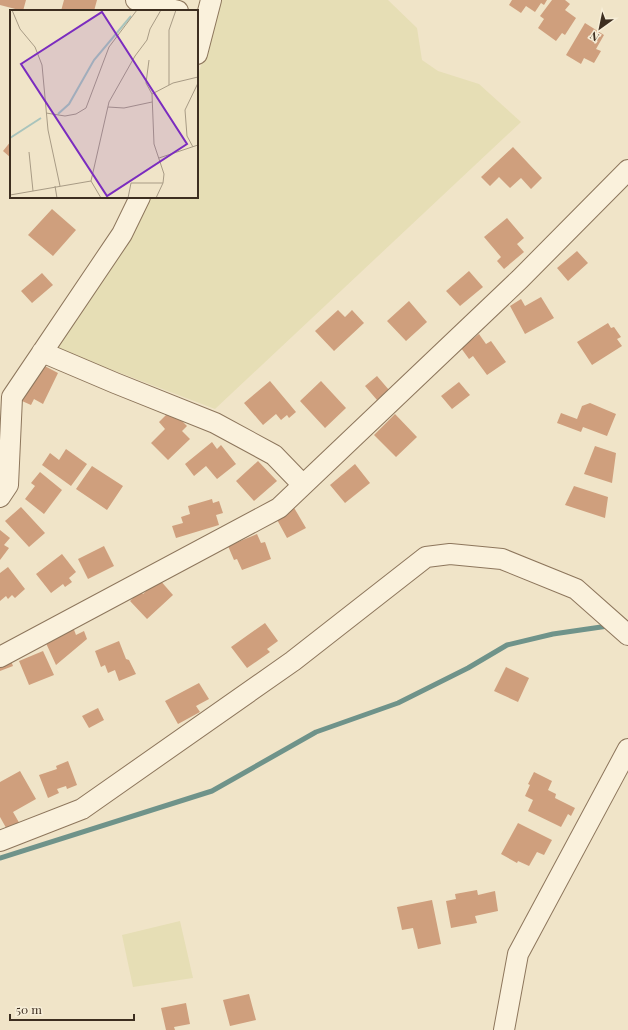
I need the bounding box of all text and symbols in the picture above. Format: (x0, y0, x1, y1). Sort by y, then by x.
north arrow (580, 8, 620, 48)
inset map (10, 10, 198, 198)
text: N (587, 28, 602, 45)
scale bar (10, 996, 134, 1022)
text: 50 m (16, 1001, 42, 1017)

